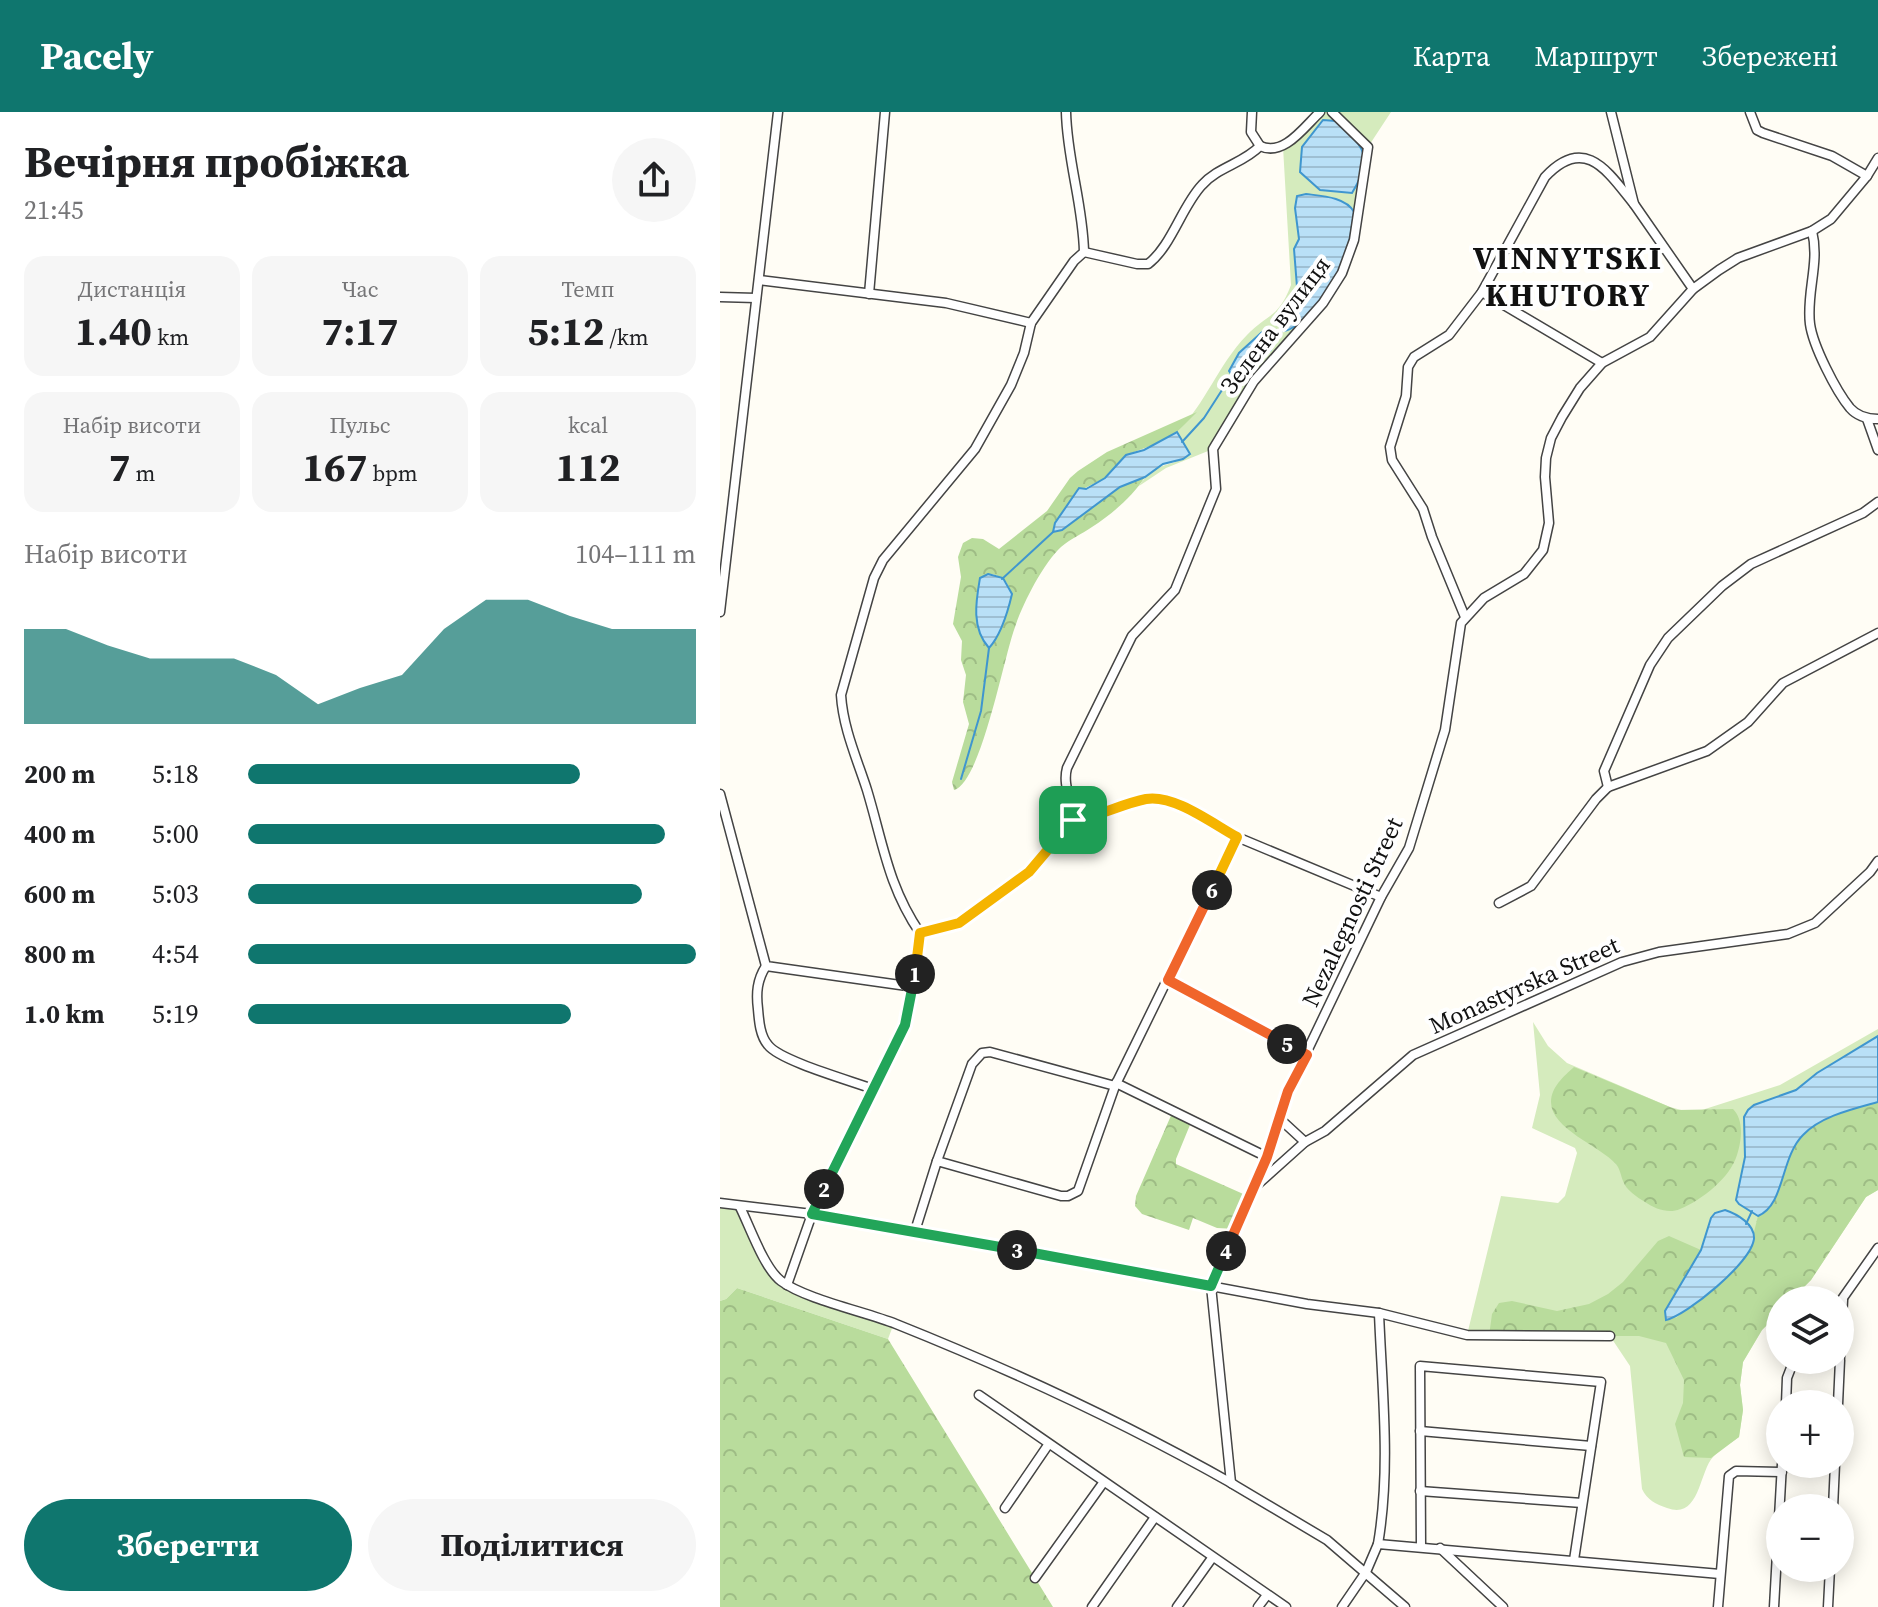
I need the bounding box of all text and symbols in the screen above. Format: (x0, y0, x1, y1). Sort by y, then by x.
text: Pacely (40, 30, 153, 82)
text: Карта (1413, 37, 1490, 75)
text: Маршрут (1534, 37, 1658, 75)
text: Збережені (1702, 37, 1838, 75)
text: Вечірня пробіжка (24, 131, 409, 192)
button: share (612, 138, 696, 222)
text: 21:45 (24, 192, 84, 228)
district label: VINNYTSKI KHUTORY (1473, 236, 1663, 317)
street label: Зелена вулиця (1212, 249, 1338, 401)
text: Дистанція (78, 274, 186, 304)
text: Час (342, 274, 378, 304)
text: Темп (561, 274, 615, 304)
text: 1.40 (75, 304, 152, 358)
text: 7:17 (321, 304, 399, 358)
text: 5:12 (527, 304, 604, 358)
text: km (152, 322, 189, 352)
text: /km (604, 322, 649, 352)
text: Набір висоти (63, 410, 201, 440)
text: Пульс (329, 410, 391, 440)
text: kcal (568, 410, 608, 440)
text: 7 (109, 440, 130, 494)
text: 167 (302, 440, 367, 494)
text: 112 (555, 440, 621, 494)
text: m (130, 458, 155, 488)
text: bpm (367, 458, 418, 488)
text: Набір висоти (24, 536, 187, 572)
text: 104–111 m (575, 536, 696, 572)
text: 200 m (24, 756, 95, 792)
text: 5:18 (152, 756, 199, 792)
pin (1039, 786, 1107, 854)
icon: arrive (1051, 798, 1095, 842)
street label: Nezalegnosti Street (1294, 812, 1410, 1012)
text: 400 m (24, 816, 95, 852)
text: 5:00 (152, 816, 199, 852)
pin: 6 (1192, 870, 1232, 910)
text: 6 (1206, 875, 1218, 905)
text: 600 m (24, 876, 95, 912)
text: 5:03 (152, 876, 199, 912)
street label: Monastyrska Street (1424, 928, 1624, 1042)
text: 800 m (24, 936, 95, 972)
text: 4:54 (152, 936, 199, 972)
pin: 1 (895, 954, 935, 994)
text: 1 (909, 959, 921, 989)
text: 1.0 km (24, 996, 105, 1032)
text: 5:19 (152, 996, 199, 1032)
pin: 5 (1267, 1024, 1307, 1064)
text: 5 (1281, 1029, 1293, 1059)
pin: 2 (804, 1169, 844, 1209)
text: 2 (818, 1174, 830, 1204)
pin: 3 (997, 1230, 1037, 1270)
pin: 4 (1206, 1231, 1246, 1271)
text: 3 (1011, 1235, 1023, 1265)
text: 4 (1220, 1236, 1232, 1266)
map controls (1766, 1286, 1854, 1582)
button: layers (1766, 1286, 1854, 1374)
button: + (1766, 1390, 1854, 1478)
button: − (1766, 1494, 1854, 1582)
button: Зберегти (24, 1499, 352, 1591)
button: Поділитися (368, 1499, 696, 1591)

